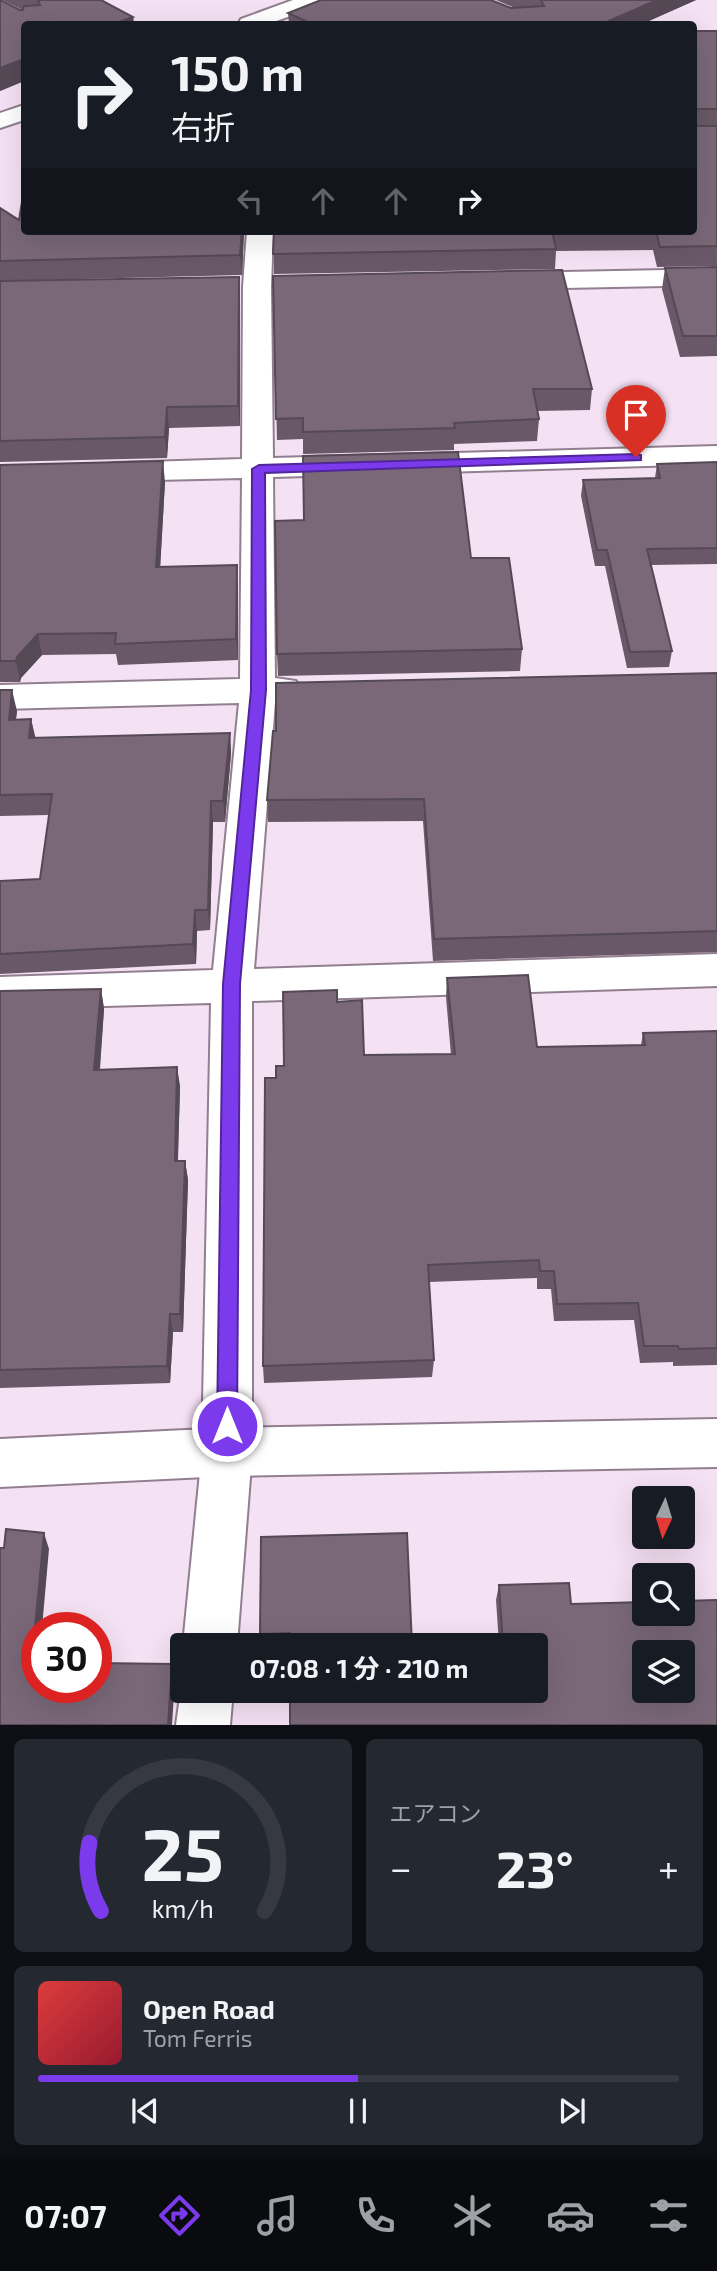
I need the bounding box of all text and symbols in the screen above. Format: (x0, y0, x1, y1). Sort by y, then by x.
text: 150 m (171, 42, 304, 101)
icon: right (56, 49, 147, 140)
text: 右折 (171, 107, 235, 145)
icon: left (231, 182, 269, 220)
icon: ahead (304, 182, 342, 220)
icon: ahead (377, 182, 415, 220)
icon: right (450, 182, 488, 220)
pin (606, 385, 666, 457)
icon: arrive (617, 396, 655, 434)
position arrow (190, 1389, 264, 1463)
north arrow (632, 1486, 695, 1549)
map controls (632, 1486, 695, 1703)
button: search (632, 1563, 695, 1626)
speed limit sign: 30 (21, 1612, 112, 1703)
button: layers (632, 1640, 695, 1703)
text: 07:08 · 1 分 · 210 m (249, 1652, 469, 1683)
text: エアコン (390, 1799, 482, 1827)
text: 25 (142, 1809, 224, 1897)
text: 23° (496, 1836, 574, 1898)
text: − (390, 1844, 412, 1890)
text: + (658, 1844, 679, 1890)
text: km/h (152, 1893, 214, 1923)
text: Open Road (143, 1993, 275, 2024)
text: Tom Ferris (143, 2024, 252, 2052)
icon: previous (126, 2092, 164, 2130)
icon: pause (339, 2092, 377, 2130)
icon: next (553, 2092, 591, 2130)
icon: directions (155, 2191, 204, 2240)
icon: music (253, 2191, 302, 2240)
icon: phone (351, 2191, 400, 2240)
icon: climate (448, 2191, 497, 2240)
icon: car (546, 2191, 595, 2240)
icon: filters (644, 2191, 693, 2240)
text: 07:07 (24, 2196, 107, 2234)

